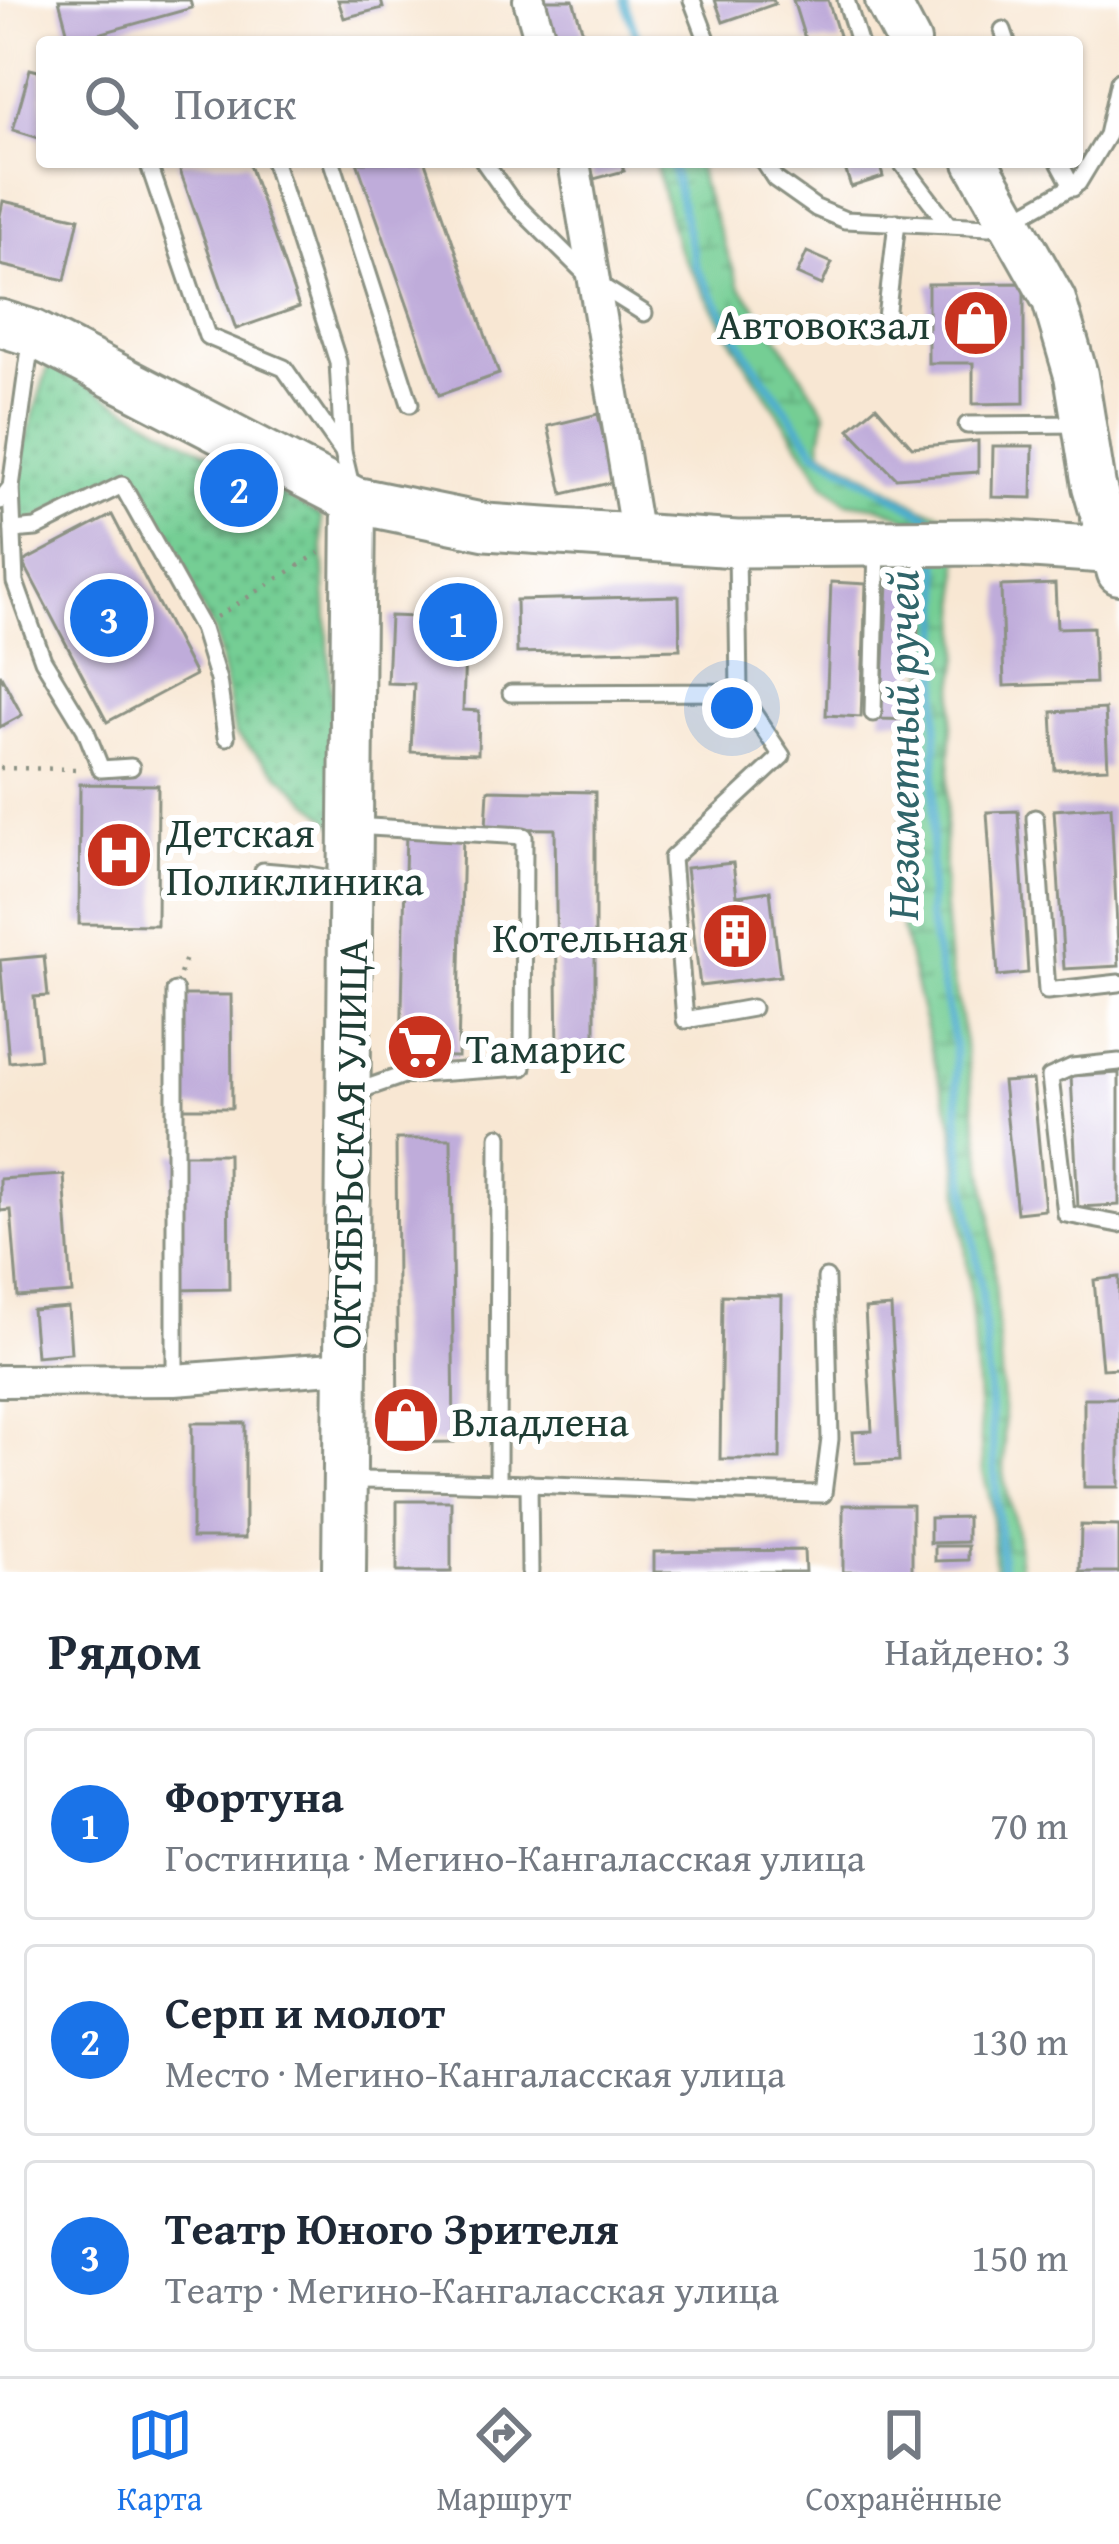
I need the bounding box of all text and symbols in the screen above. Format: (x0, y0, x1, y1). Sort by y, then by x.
search box (36, 36, 1083, 168)
icon: search (78, 69, 144, 135)
text: Поиск (174, 70, 296, 135)
shop icon: Автовокзал (941, 288, 1011, 358)
place label: Автовокзал (717, 293, 930, 354)
pin: 2 (200, 443, 278, 533)
water label: Незаметный ручей (869, 570, 934, 920)
pin: 3 (70, 573, 148, 663)
pin: 1 (419, 577, 497, 667)
your location (702, 678, 762, 738)
place label: Детская Поликлиника (165, 801, 424, 910)
hospital icon: Детская Поликлиника (84, 820, 154, 890)
building icon: Котельная (700, 901, 770, 971)
place label: Котельная (492, 906, 688, 967)
street label: ОКТЯБРЬСКАЯ УЛИЦА (314, 938, 382, 1350)
supermarket icon: Тамарис (385, 1012, 455, 1082)
place label: Тамарис (466, 1017, 626, 1078)
shop icon: Владлена (371, 1385, 441, 1455)
place label: Владлена (452, 1390, 629, 1451)
text: Рядом (48, 1613, 202, 1688)
text: Найдено: 3 (884, 1622, 1071, 1679)
text: Фортуна (165, 1763, 344, 1828)
text: 1 (80, 1796, 100, 1853)
text: 70 m (990, 1796, 1068, 1853)
text: Гостиница · Мегино-Кангаласская улица (165, 1828, 865, 1885)
text: Серп и молот (165, 1979, 445, 2044)
text: 2 (80, 2012, 100, 2069)
text: 130 m (971, 2012, 1068, 2069)
text: Место · Мегино-Кангаласская улица (165, 2044, 786, 2101)
text: Театр Юного Зрителя (165, 2195, 619, 2260)
text: 3 (80, 2228, 100, 2285)
text: 150 m (971, 2228, 1068, 2285)
text: Театр · Мегино-Кангаласская улица (165, 2260, 779, 2317)
tab: Карта (117, 2402, 202, 2522)
tab: Маршрут (436, 2402, 571, 2522)
tab: Сохранённые (805, 2402, 1002, 2522)

